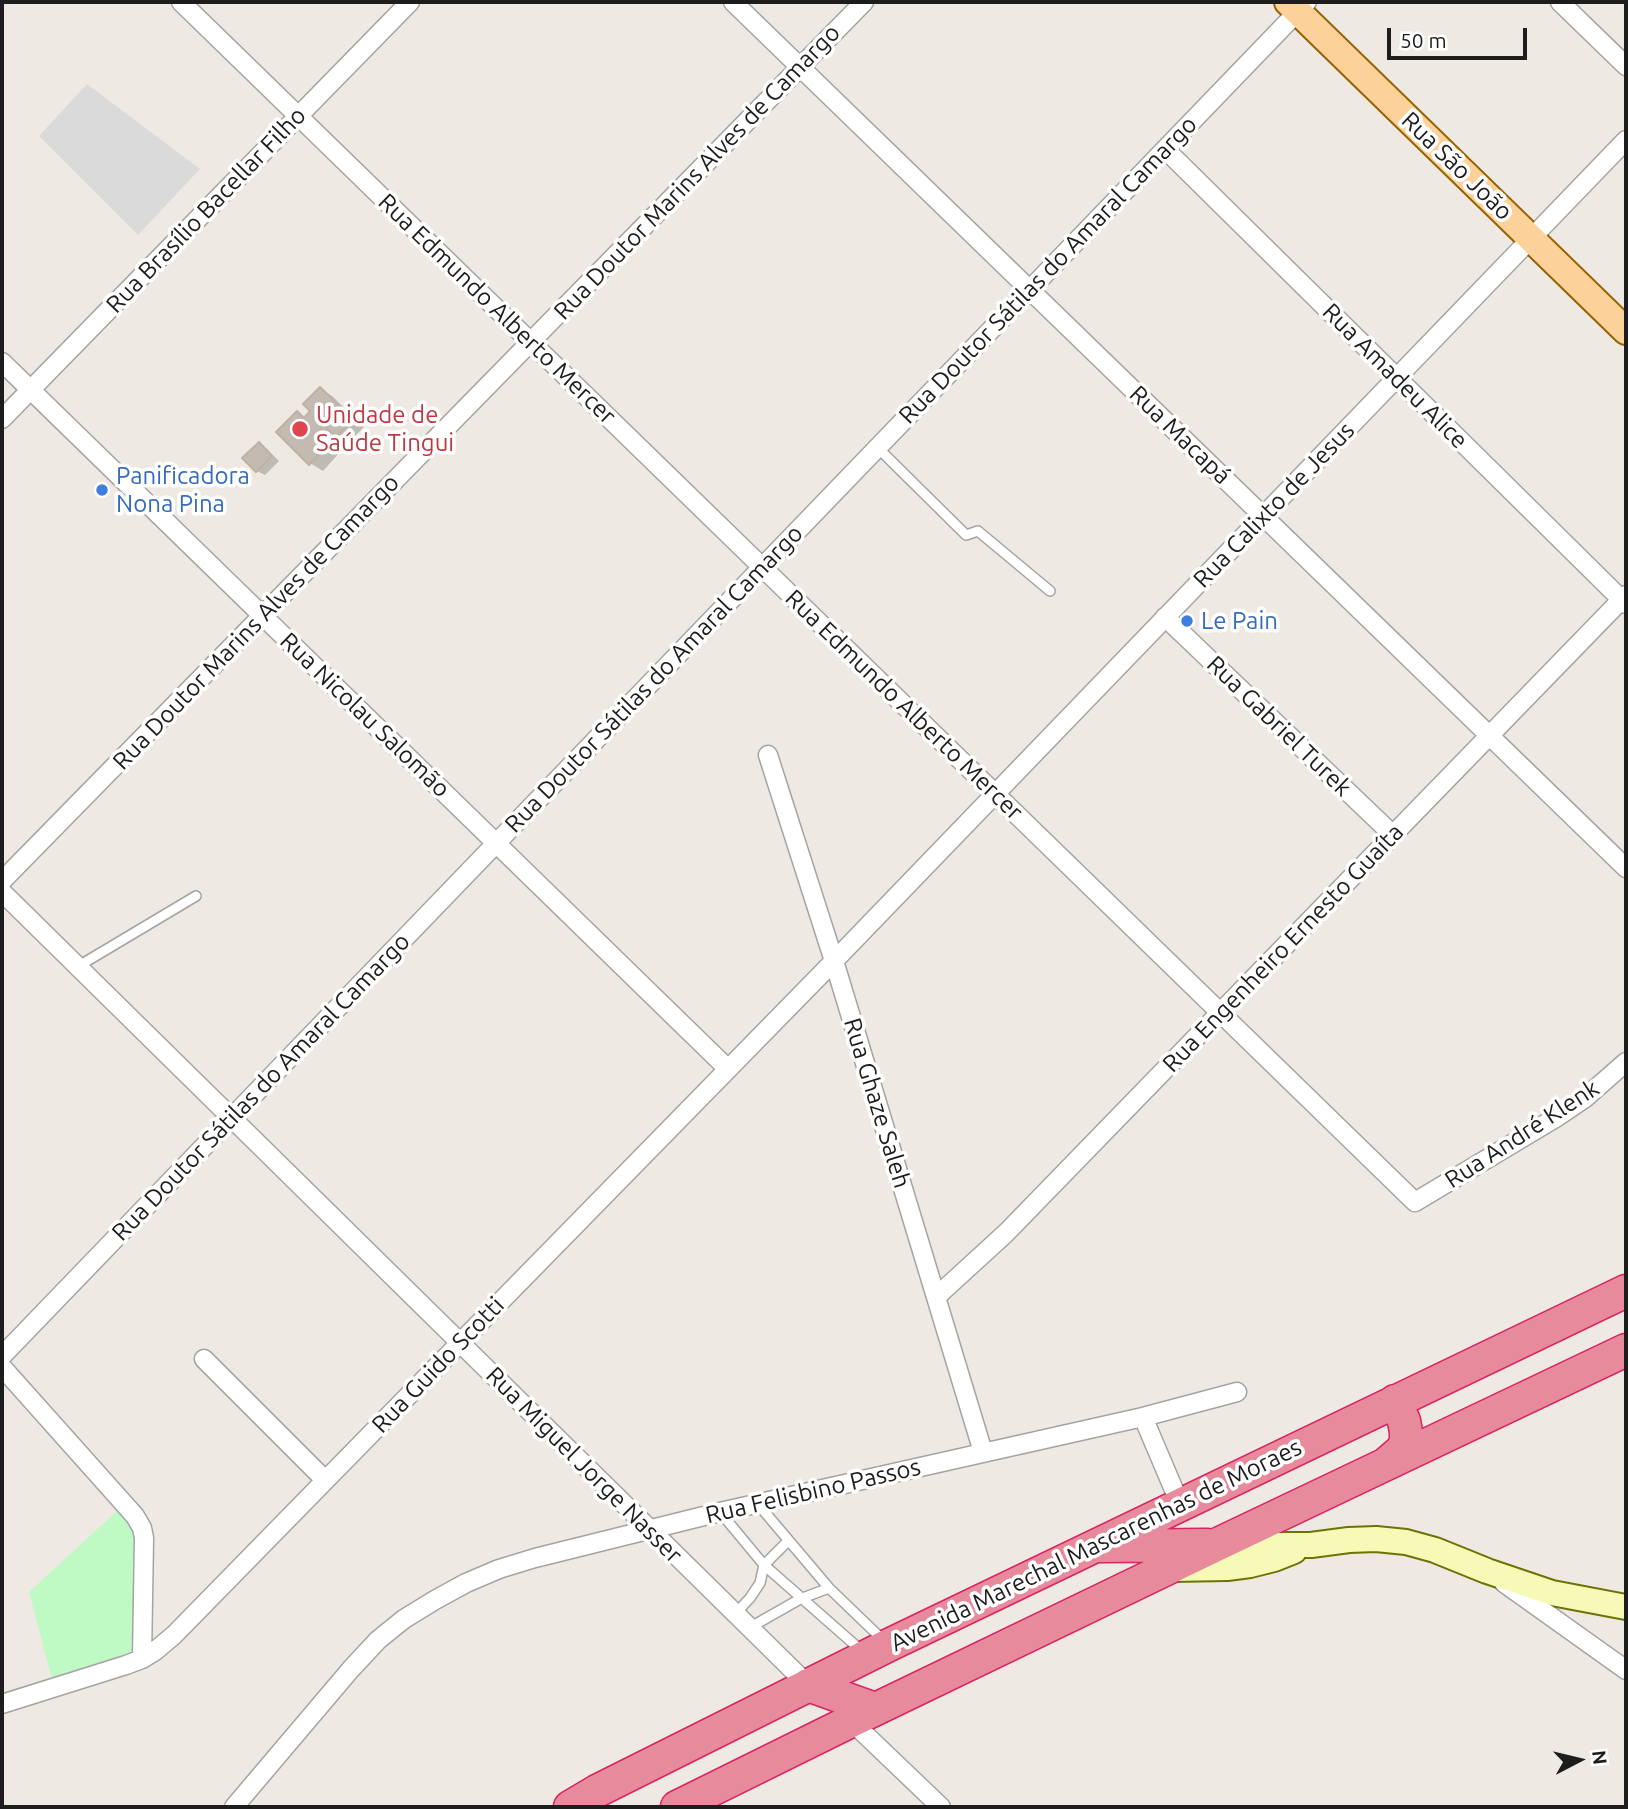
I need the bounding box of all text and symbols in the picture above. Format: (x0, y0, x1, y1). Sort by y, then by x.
scale bar (1390, 14, 1530, 58)
street label: Rua Doutor Marins Alves de Camargo (548, 18, 846, 326)
text: 50 m (1400, 28, 1447, 52)
street label: Rua Brasílio Bacellar Filho (100, 101, 312, 319)
street label: Rua São João (1395, 106, 1519, 226)
street label: Rua Doutor Sátilas do Amaral Camargo (893, 110, 1203, 430)
street label: Rua Edmundo Alberto Mercer (372, 188, 622, 430)
street label: Rua Amadeu Alice (1316, 297, 1474, 455)
street label: Rua Macapá (1123, 380, 1237, 490)
place label: Unidade de Saúde Tingui (316, 401, 454, 457)
street label: Rua Calixto de Jesus (1188, 416, 1360, 594)
marker: Unidade de Saúde Tingui (290, 419, 310, 439)
place label: Panificadora Nona Pina (116, 462, 250, 518)
street label: Rua Doutor Marins Alves de Camargo (107, 468, 405, 776)
marker: Panificadora Nona Pina (94, 482, 110, 498)
street label: Rua Doutor Sátilas do Amaral Camargo (499, 519, 809, 839)
street label: Rua Edmundo Alberto Mercer (779, 584, 1029, 826)
place label: Le Pain (1201, 607, 1278, 635)
marker: Le Pain (1179, 613, 1195, 629)
street label: Rua Nicolau Salomão (274, 627, 456, 803)
street label: Rua Gabriel Turek (1201, 650, 1357, 802)
street label: Rua Engenheiro Ernesto Guaíta (1157, 818, 1409, 1078)
street label: Rua Doutor Sátilas do Amaral Camargo (106, 927, 416, 1247)
street label: Rua Ghaze Saleh (837, 1015, 917, 1191)
street label: Rua André Klenk (1440, 1074, 1604, 1194)
street label: Rua Guido Scotti (366, 1291, 510, 1439)
street label: Rua Miguel Jorge Nasser (480, 1361, 688, 1569)
street label: Avenida Marechal Mascarenhas de Moraes (886, 1433, 1306, 1657)
street label: Rua Felisbino Passos (703, 1452, 923, 1530)
north arrow (1544, 1725, 1614, 1795)
text: N (1588, 1749, 1612, 1766)

